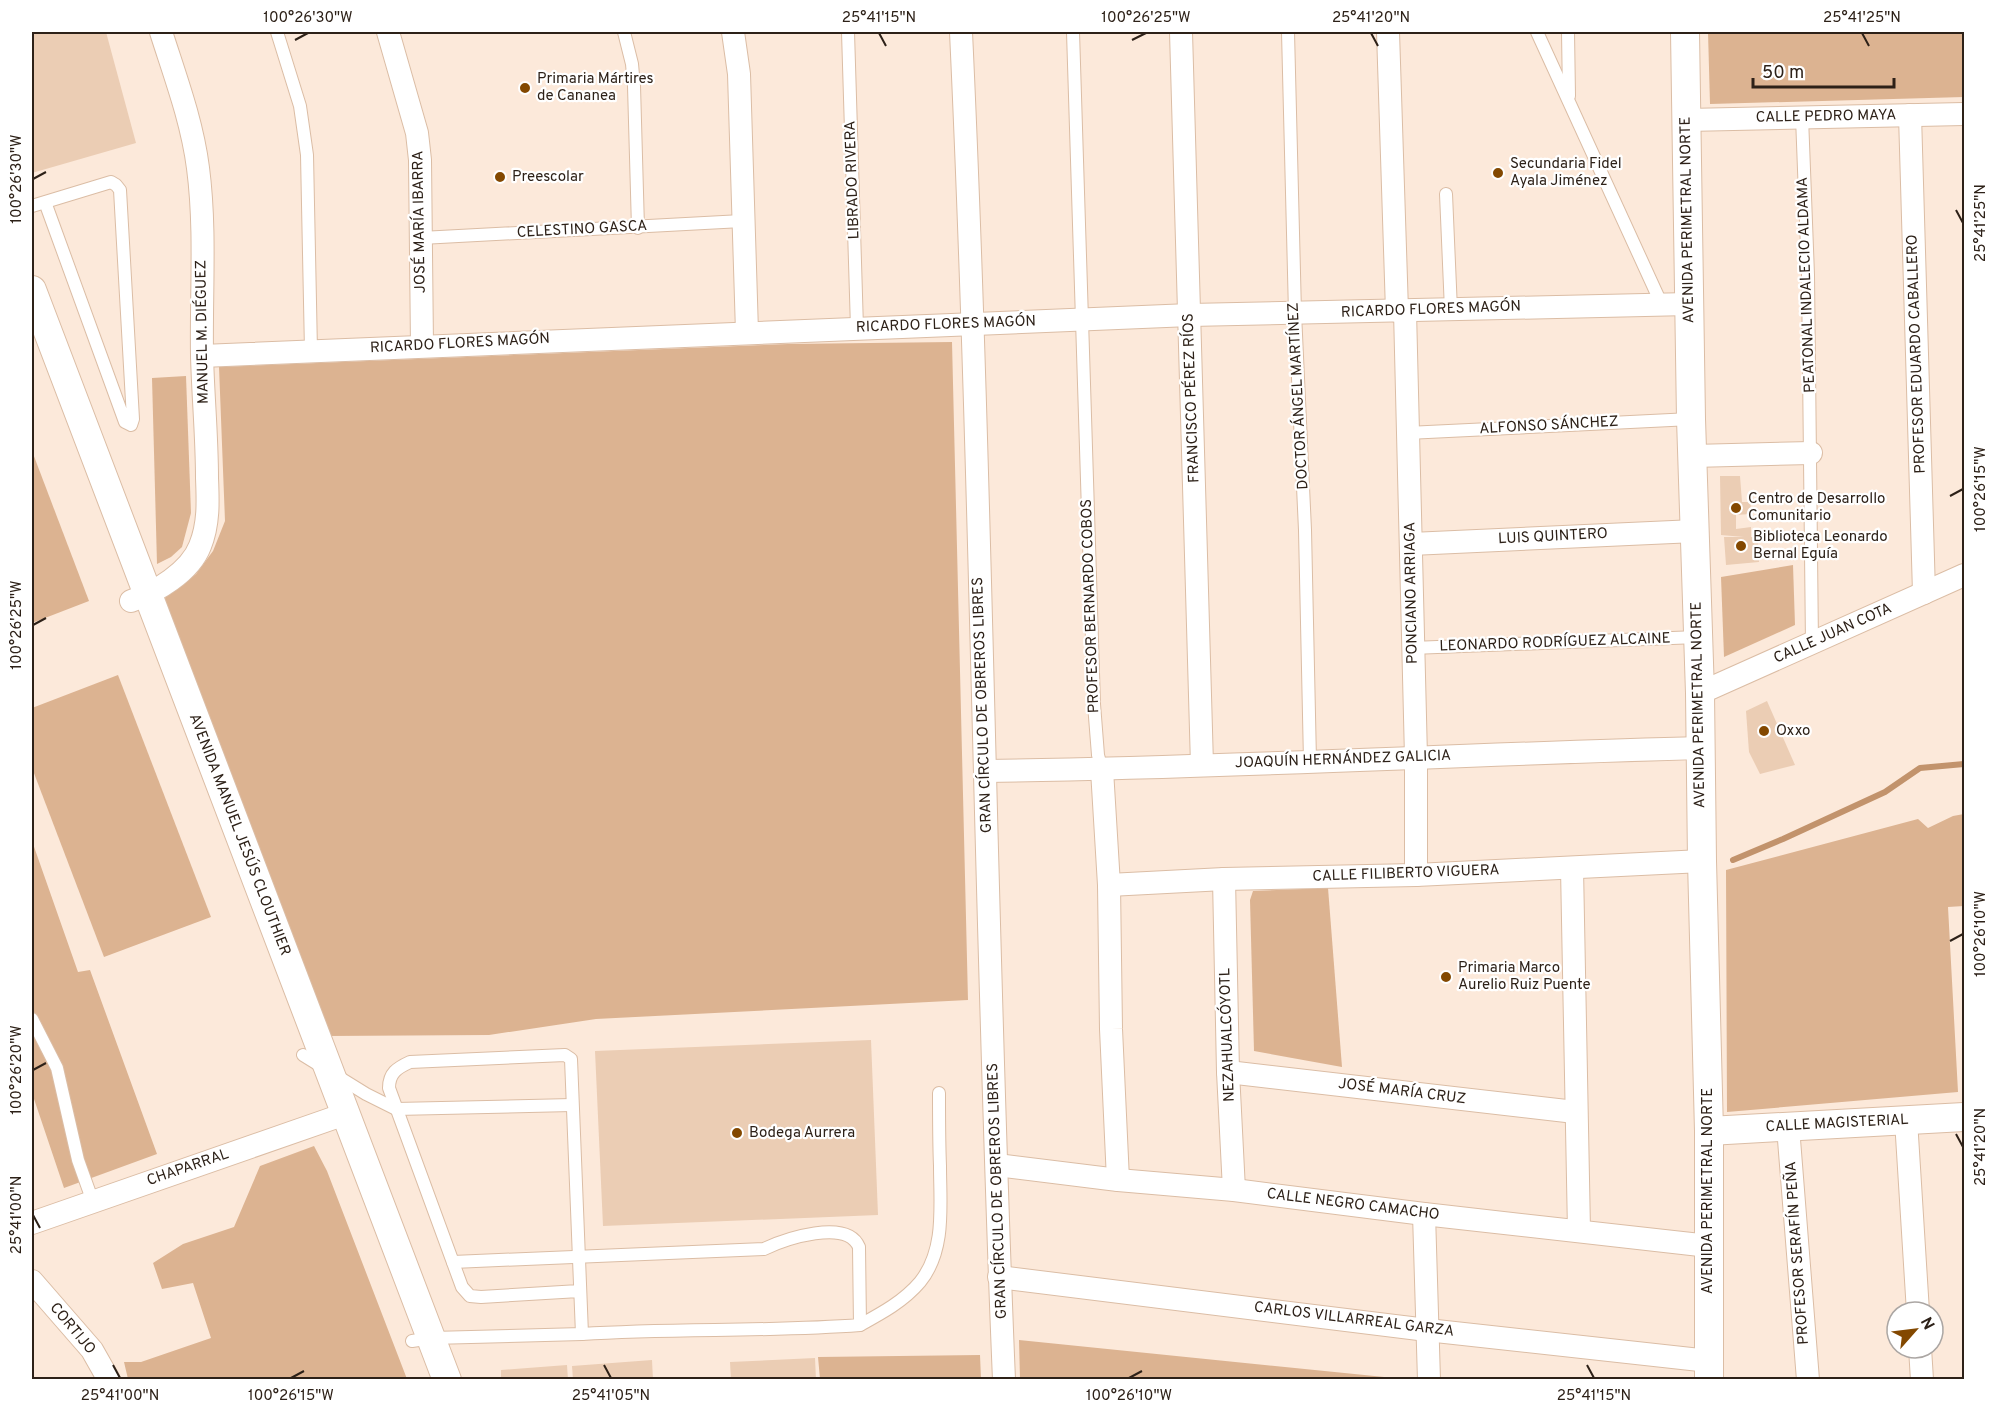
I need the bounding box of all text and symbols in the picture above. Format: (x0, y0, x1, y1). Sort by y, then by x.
text: 100°26'30"W (263, 9, 353, 28)
text: 25°41'15"N (842, 9, 916, 28)
text: 100°26'25"W (1101, 9, 1191, 28)
text: 25°41'20"N (1332, 9, 1410, 28)
text: 25°41'25"N (1823, 9, 1901, 28)
scale bar (1753, 51, 1894, 89)
text: 50 m (1762, 62, 1804, 85)
place label: Primaria Mártires de Cananea (537, 70, 653, 106)
marker: Primaria Mártires de Cananea (518, 81, 532, 95)
street label: CALLE PEDRO MAYA (1756, 106, 1896, 128)
street label: AVENIDA PERIMETRAL NORTE (1677, 117, 1699, 323)
street label: LIBRADO RIVERA (841, 120, 865, 240)
text: 100°26'30"W (8, 134, 27, 224)
street label: JOSÉ MARÍA IBARRA (408, 151, 431, 293)
place label: Secundaria Fidel Ayala Jiménez (1510, 155, 1622, 191)
marker: Secundaria Fidel Ayala Jiménez (1491, 166, 1505, 180)
place label: Preescolar (512, 168, 584, 187)
marker: Preescolar (493, 170, 507, 184)
street label: PEATONAL INDALECIO ALDAMA (1794, 177, 1820, 393)
text: 25°41'25"N (1972, 184, 1991, 262)
street label: CELESTINO GASCA (516, 217, 648, 243)
street label: PROFESOR EDUARDO CABALLERO (1903, 234, 1931, 474)
street label: MANUEL M. DIÉGUEZ (191, 260, 214, 404)
street label: RICARDO FLORES MAGÓN (1340, 295, 1521, 323)
street label: DOCTOR ÁNGEL MARTÍNEZ (1284, 302, 1313, 490)
street label: RICARDO FLORES MAGÓN (855, 310, 1036, 338)
street label: FRANCISCO PÉREZ RÍOS (1179, 313, 1204, 483)
street label: RICARDO FLORES MAGÓN (369, 328, 551, 358)
street label: ALFONSO SÁNCHEZ (1479, 412, 1619, 439)
text: 100°26'15"W (1972, 446, 1991, 532)
place label: Centro de Desarrollo Comunitario (1748, 490, 1885, 526)
street label: PROFESOR BERNARDO COBOS (1078, 498, 1104, 714)
marker: Centro de Desarrollo Comunitario (1729, 501, 1743, 515)
street label: PONCIANO ARRIAGA (1401, 522, 1423, 664)
street label: LUIS QUINTERO (1498, 525, 1608, 549)
place label: Biblioteca Leonardo Bernal Eguía (1753, 528, 1888, 564)
marker: Biblioteca Leonardo Bernal Eguía (1734, 539, 1748, 553)
street label: GRAN CÍRCULO DE OBREROS LIBRES (968, 577, 997, 833)
text: 100°26'25"W (8, 580, 27, 670)
street label: CALLE JUAN COTA (1771, 599, 1895, 669)
street label: AVENIDA PERIMETRAL NORTE (1688, 602, 1710, 808)
street label: LEONARDO RODRÍGUEZ ALCAINE (1439, 628, 1671, 657)
street label: AVENIDA MANUEL JESÚS CLOUTHIER (184, 710, 296, 959)
place label: Oxxo (1776, 722, 1810, 741)
marker: Oxxo (1757, 724, 1771, 738)
street label: JOAQUÍN HERNÁNDEZ GALICIA (1235, 746, 1451, 773)
street label: CALLE FILIBERTO VIGUERA (1312, 861, 1500, 887)
text: 100°26'10"W (1972, 891, 1991, 977)
place label: Primaria Marco Aurelio Ruiz Puente (1458, 959, 1591, 995)
street label: NEZAHUALCÓYOTL (1214, 968, 1240, 1102)
marker: Primaria Marco Aurelio Ruiz Puente (1439, 970, 1453, 984)
text: 100°26'20"W (8, 1025, 27, 1115)
street label: GRAN CÍRCULO DE OBREROS LIBRES (983, 1063, 1012, 1319)
street label: JOSÉ MARÍA CRUZ (1337, 1074, 1467, 1109)
street label: AVENIDA PERIMETRAL NORTE (1699, 1088, 1718, 1294)
text: 25°41'20"N (1972, 1108, 1991, 1186)
street label: CALLE MAGISTERIAL (1765, 1111, 1909, 1137)
place label: Bodega Aurrera (749, 1124, 855, 1143)
marker: Bodega Aurrera (730, 1126, 744, 1140)
street label: CHAPARRAL (145, 1145, 231, 1191)
street label: PROFESOR SERAFÍN PEÑA (1781, 1161, 1814, 1345)
text: 25°41'00"N (8, 1176, 27, 1254)
street label: CALLE NEGRO CAMACHO (1266, 1185, 1440, 1225)
street label: CARLOS VILLARREAL GARZA (1253, 1298, 1455, 1342)
street label: CORTIJO (45, 1299, 99, 1359)
north arrow (1885, 1300, 1945, 1360)
text: N (1915, 1314, 1938, 1334)
text: 25°41'00"N (81, 1387, 159, 1406)
text: 100°26'15"W (248, 1387, 334, 1406)
text: 25°41'05"N (572, 1387, 650, 1406)
text: 100°26'10"W (1086, 1387, 1172, 1406)
text: 25°41'15"N (1557, 1387, 1631, 1406)

